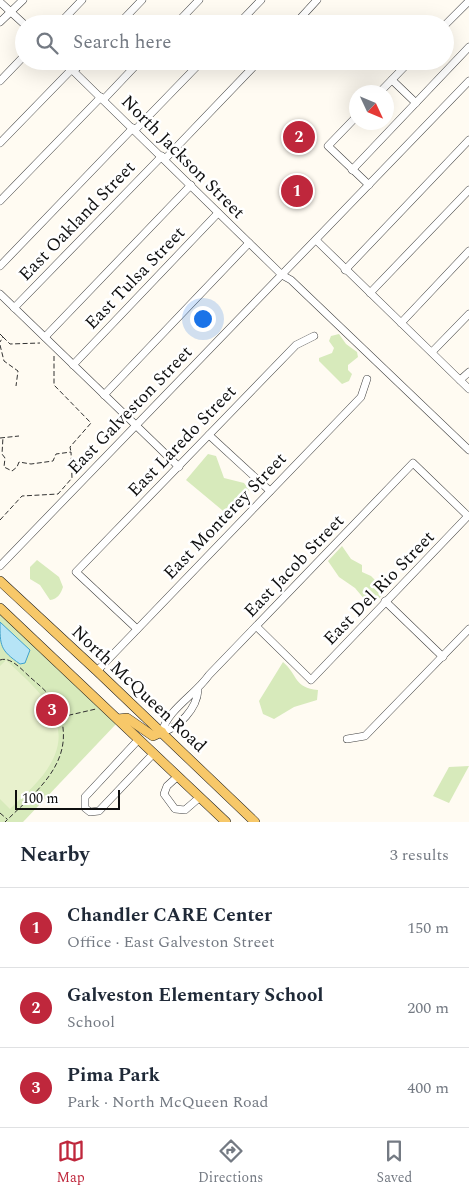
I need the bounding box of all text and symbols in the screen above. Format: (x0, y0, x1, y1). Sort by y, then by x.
search box (15, 15, 454, 70)
text: Search here (73, 28, 172, 57)
icon: search (33, 29, 61, 57)
north arrow (349, 85, 394, 130)
street label: North Jackson Street (115, 89, 251, 225)
pin: 2 (283, 118, 315, 156)
street label: East Oakland Street (12, 155, 142, 287)
pin: 1 (281, 172, 313, 210)
street label: East Tulsa Street (79, 220, 191, 336)
your location (190, 306, 216, 332)
street label: East Galveston Street (61, 339, 199, 481)
street label: East Laredo Street (121, 379, 243, 503)
street label: East Monterey Street (157, 446, 293, 586)
street label: East Jacob Street (238, 508, 350, 624)
street label: East Del Rio Street (317, 525, 441, 651)
street label: North McQueen Road (65, 619, 213, 759)
pin: 3 (36, 691, 68, 729)
scale bar (15, 787, 120, 810)
text: 100 m (22, 788, 59, 809)
text: Nearby (20, 839, 90, 871)
text: 3 results (390, 843, 449, 867)
text: Chandler CARE Center (67, 901, 272, 930)
text: 1 (32, 916, 40, 940)
text: 150 m (407, 916, 449, 940)
text: Office · East Galveston Street (67, 930, 275, 954)
text: Galveston Elementary School (67, 981, 323, 1010)
text: 2 (32, 996, 40, 1020)
text: 200 m (407, 996, 449, 1020)
text: School (67, 1010, 115, 1034)
text: Pima Park (67, 1061, 160, 1090)
text: 3 (32, 1076, 40, 1100)
text: 400 m (407, 1076, 449, 1100)
text: Park · North McQueen Road (67, 1090, 269, 1114)
tab: Map (57, 1137, 85, 1188)
tab: Directions (198, 1137, 263, 1188)
tab: Saved (377, 1137, 412, 1188)

